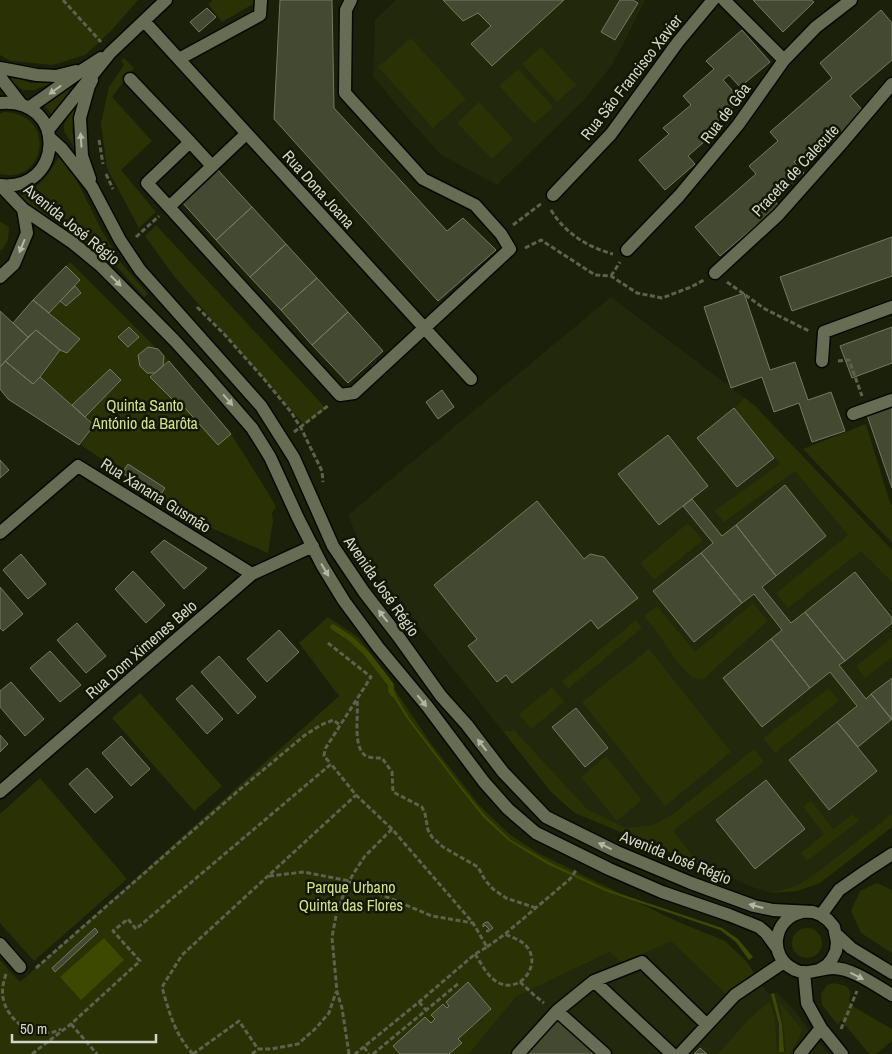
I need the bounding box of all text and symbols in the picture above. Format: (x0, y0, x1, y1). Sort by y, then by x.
street label: Rua São Francisco Xavier (575, 9, 687, 144)
street label: Rua de Gôa (695, 78, 755, 148)
one-way arrow (48, 85, 62, 95)
street label: Praceta de Calecute (746, 119, 844, 221)
one-way arrow (77, 132, 85, 148)
street label: Rua Dona Joana (278, 145, 361, 233)
street label: Avenida José Régio (18, 178, 125, 270)
one-way arrow (17, 239, 25, 253)
one-way arrow (110, 275, 122, 287)
one-way arrow (222, 393, 233, 406)
park label: Quinta Santo António da Barôta (91, 394, 199, 434)
street label: Rua Xanana Gusmão (97, 452, 215, 538)
street label: Avenida José Régio (339, 531, 425, 641)
one-way arrow (321, 564, 330, 577)
street label: Rua Dom Ximenes Belo (81, 595, 201, 703)
one-way arrow (377, 610, 388, 623)
one-way arrow (416, 694, 427, 707)
one-way arrow (477, 738, 487, 752)
street label: Avenida José Régio (616, 824, 735, 889)
one-way arrow (598, 842, 613, 850)
park label: Parque Urbano Quinta das Flores (299, 876, 403, 916)
one-way arrow (749, 902, 764, 910)
one-way arrow (850, 972, 865, 980)
scale bar (12, 1012, 156, 1044)
text: 50 m (20, 1018, 47, 1039)

